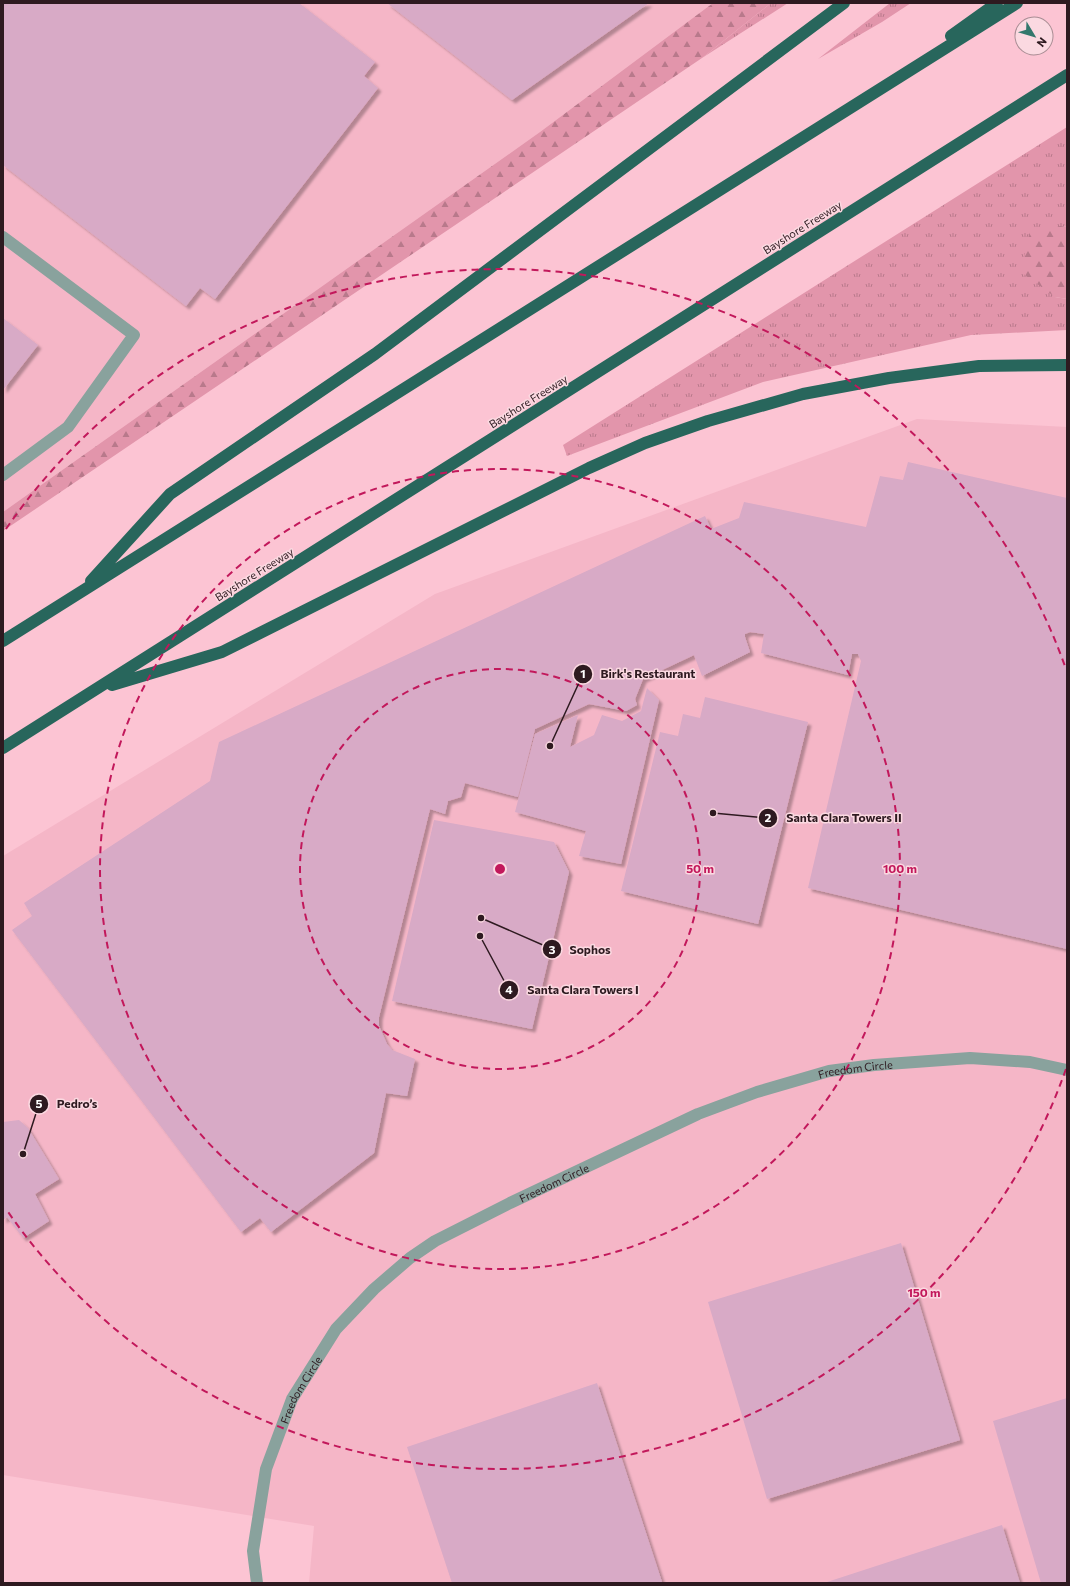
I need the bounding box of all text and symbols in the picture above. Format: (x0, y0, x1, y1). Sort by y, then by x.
north arrow (1014, 16, 1054, 56)
text: N (1035, 35, 1050, 50)
street label: Bayshore Freeway (760, 197, 844, 256)
street label: Bayshore Freeway (486, 371, 570, 430)
street label: Bayshore Freeway (212, 544, 296, 603)
callout: Birk's Restaurant (573, 662, 704, 686)
text: 1 (580, 666, 586, 680)
text: Birk's Restaurant (601, 666, 695, 680)
callout: Santa Clara Towers II (758, 806, 910, 830)
text: 2 (765, 810, 772, 824)
text: Santa Clara Towers II (786, 810, 902, 824)
text: 50 m (686, 861, 714, 875)
text: 100 m (883, 861, 917, 875)
centre of rings (493, 862, 507, 876)
callout: Sophos (542, 937, 619, 961)
text: 3 (549, 942, 556, 956)
text: Sophos (569, 942, 611, 956)
callout: Santa Clara Towers I (499, 978, 646, 1002)
text: 4 (505, 982, 513, 996)
text: Santa Clara Towers I (527, 982, 639, 996)
street label: Freedom Circle (816, 1057, 893, 1080)
callout: Pedro’s (29, 1092, 105, 1116)
text: 5 (36, 1096, 43, 1110)
text: Pedro’s (57, 1096, 98, 1110)
street label: Freedom Circle (517, 1160, 591, 1204)
text: 150 m (907, 1285, 941, 1299)
street label: Freedom Circle (277, 1353, 324, 1425)

